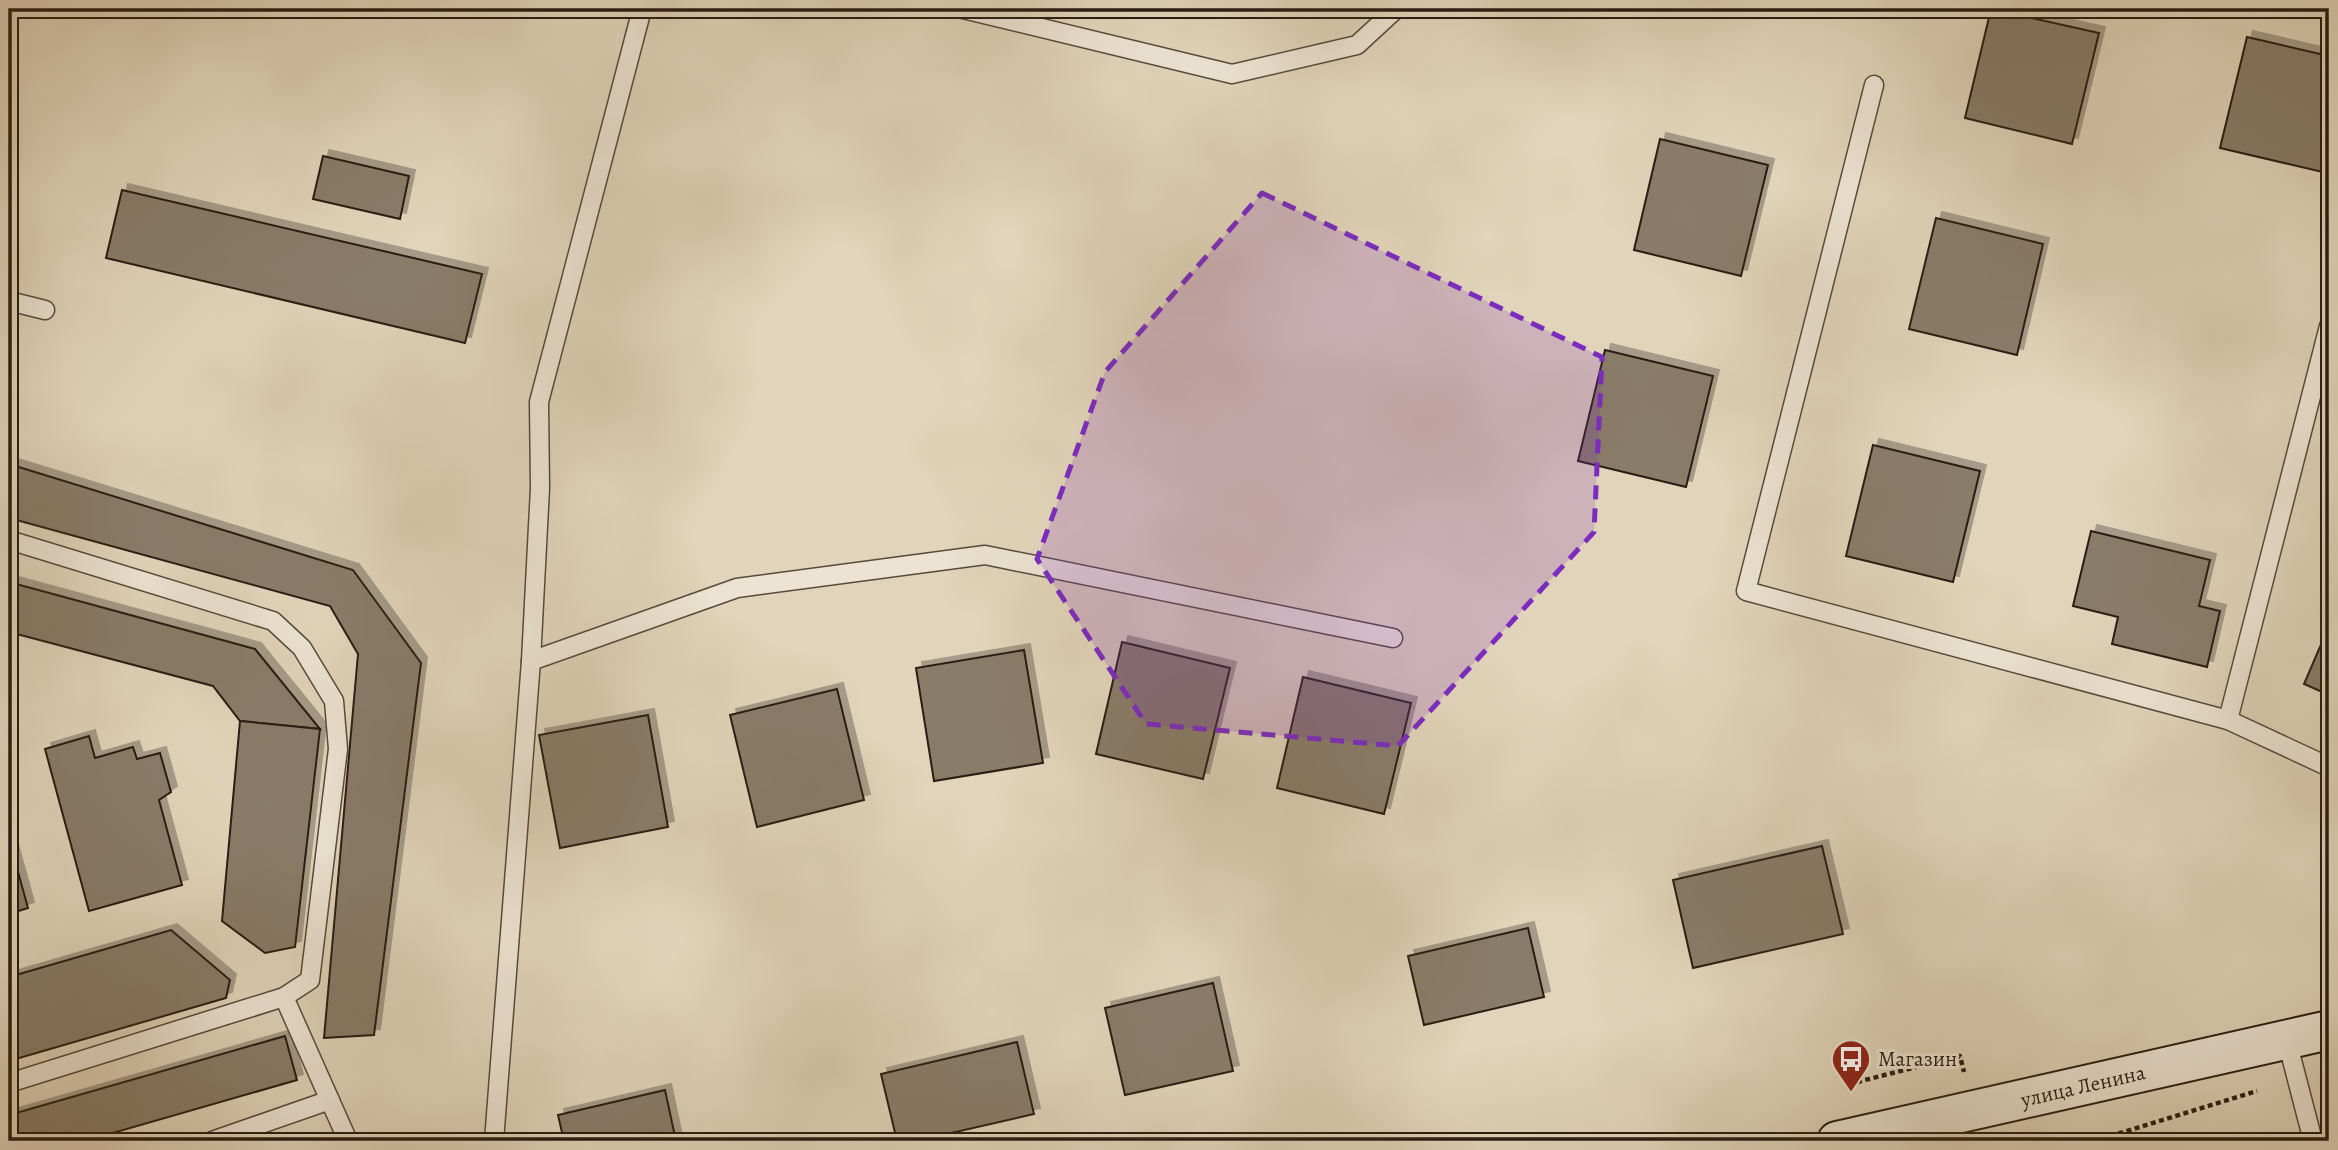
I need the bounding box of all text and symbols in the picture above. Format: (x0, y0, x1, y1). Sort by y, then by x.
bus stop icon: Магазин (1830, 1038, 1872, 1093)
place label: Магазин (1878, 1045, 1957, 1073)
street label: улица Ленина (2017, 1058, 2148, 1114)

